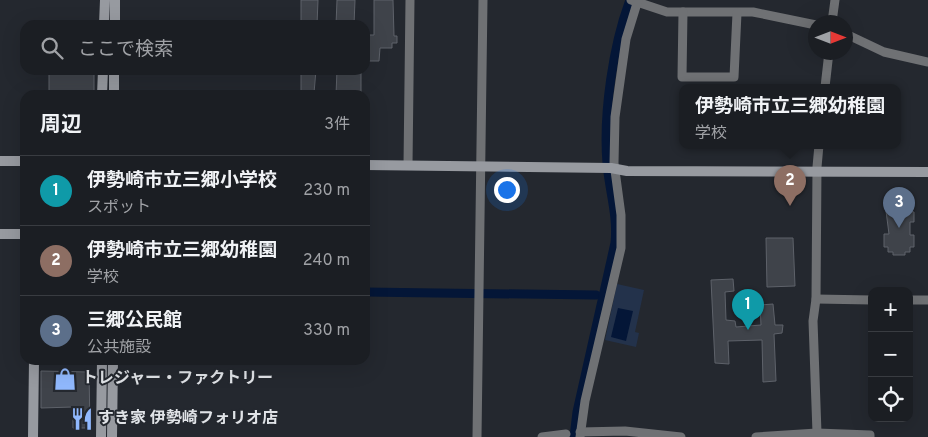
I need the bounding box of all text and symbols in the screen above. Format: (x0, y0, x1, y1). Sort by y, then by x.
north arrow (808, 15, 853, 60)
search box (20, 20, 370, 75)
icon: search (38, 34, 66, 62)
text: ここで検索 (78, 38, 173, 62)
popup (679, 84, 901, 149)
text: 伊勢崎市立三郷幼稚園 (695, 95, 885, 119)
text: 周辺 (40, 112, 82, 139)
text: 3件 (324, 115, 350, 135)
text: 学校 (695, 124, 727, 144)
pin: 2 (774, 165, 806, 206)
text: 伊勢崎市立三郷小学校 (87, 169, 277, 193)
your location (494, 177, 520, 203)
text: 1 (53, 181, 59, 201)
text: 230 m (303, 181, 350, 201)
pin: 3 (883, 187, 915, 228)
text: スポット (87, 198, 151, 218)
text: 伊勢崎市立三郷幼稚園 (87, 239, 277, 263)
text: 2 (51, 251, 61, 271)
text: 240 m (303, 251, 350, 271)
text: 学校 (87, 268, 119, 288)
map controls (868, 287, 913, 422)
button: + (868, 287, 913, 332)
pin: 1 (732, 289, 764, 330)
text: 三郷公民館 (87, 309, 182, 333)
text: 3 (51, 321, 61, 341)
text: 330 m (303, 321, 350, 341)
button: − (868, 332, 913, 377)
text: 公共施設 (87, 338, 151, 358)
shop icon: トレジャー・ファクトリー (52, 366, 78, 392)
place label: トレジャー・ファクトリー (82, 369, 273, 389)
button: locate (868, 377, 913, 422)
restaurant icon: すき家 伊勢崎フォリオ店 (69, 406, 95, 432)
place label: すき家 伊勢崎フォリオ店 (98, 409, 278, 429)

